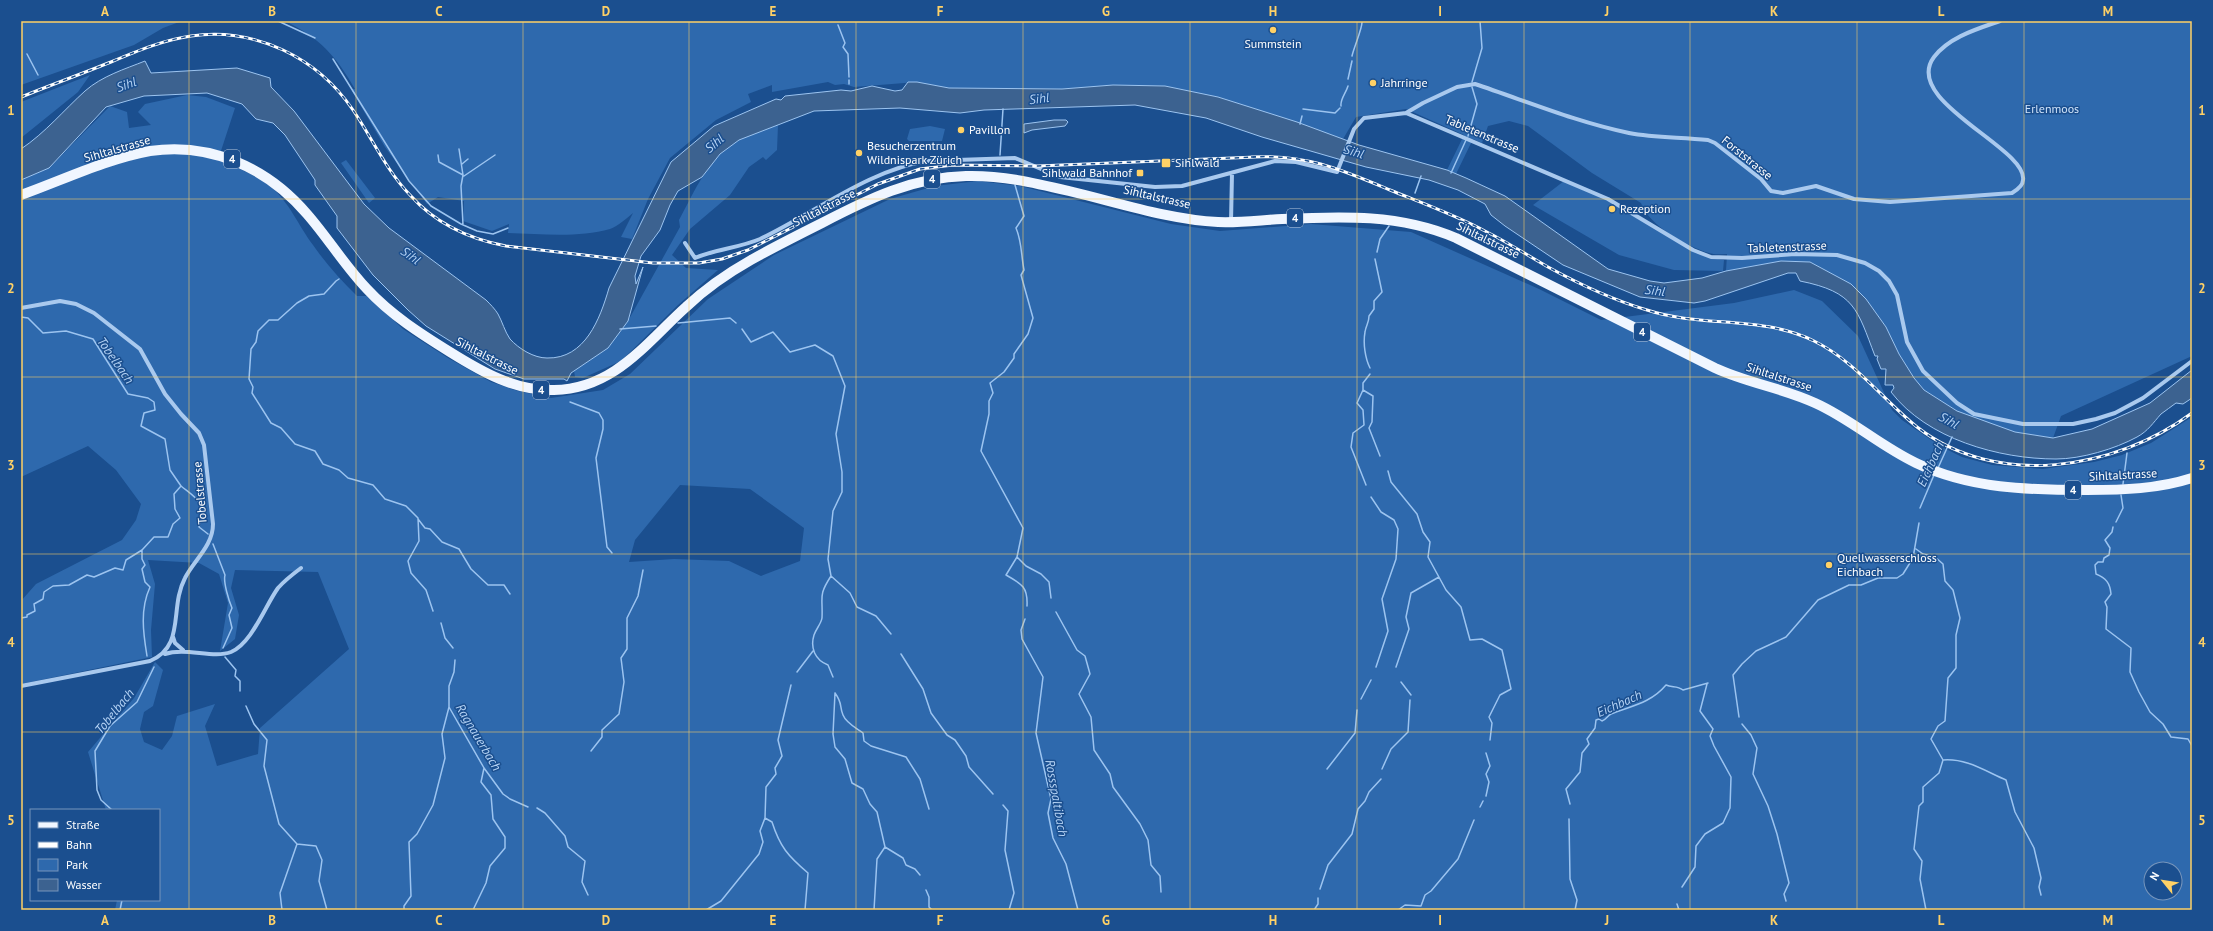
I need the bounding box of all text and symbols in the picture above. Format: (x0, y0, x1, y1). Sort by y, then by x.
text: A (101, 3, 109, 20)
text: B (268, 3, 276, 20)
text: C (435, 3, 443, 20)
text: D (602, 3, 610, 20)
text: E (770, 3, 777, 20)
text: F (937, 3, 944, 20)
text: G (1102, 3, 1110, 20)
text: H (1269, 3, 1277, 20)
text: I (1438, 3, 1442, 20)
text: J (1604, 3, 1609, 20)
text: K (1770, 3, 1778, 20)
text: L (1938, 3, 1945, 20)
text: M (2103, 3, 2113, 20)
marker: Summstein (1268, 25, 1278, 35)
place label: Summstein (1244, 36, 1302, 51)
water label: Sihl (114, 73, 139, 96)
place label: Jahrringe (1380, 75, 1428, 90)
marker: Jahrringe (1368, 78, 1378, 88)
water label: Sihl (1028, 89, 1051, 108)
park label: Erlenmoos (2025, 101, 2079, 116)
text: 1 (7, 102, 15, 119)
text: 1 (2198, 102, 2206, 119)
street label: Tabletenstrasse (1443, 111, 1522, 156)
place label: Pavillon (969, 122, 1010, 137)
marker: Pavillon (956, 125, 966, 135)
water label: Sihl (701, 130, 728, 156)
street label: Sihltalstrasse (82, 132, 152, 165)
street label: Forststrasse (1719, 133, 1776, 183)
place label: Besucherzentrum Wildnispark Zürich (867, 138, 962, 167)
water label: Sihl (1342, 141, 1366, 163)
marker: Besucherzentrum Wildnispark Zürich (854, 148, 864, 158)
road number: 4 (224, 150, 240, 168)
place label: Sihlwald (1175, 155, 1219, 170)
marker: Sihlwald (1160, 157, 1172, 169)
place label: Sihlwald Bahnhof (1042, 165, 1133, 180)
marker: Sihlwald Bahnhof (1135, 168, 1145, 178)
road number: 4 (924, 170, 940, 188)
street label: Sihltalstrasse (1122, 181, 1192, 212)
street label: Sihltalstrasse (790, 185, 858, 230)
place label: Rezeption (1620, 201, 1671, 216)
marker: Rezeption (1607, 204, 1617, 214)
road number: 4 (1287, 209, 1303, 227)
street label: Sihltalstrasse (1454, 218, 1522, 261)
street label: Tabletenstrasse (1747, 238, 1827, 255)
water label: Sihl (398, 243, 424, 268)
text: 2 (7, 280, 15, 297)
text: 2 (2198, 280, 2206, 297)
water label: Sihl (1644, 281, 1667, 300)
road number: 4 (1634, 323, 1650, 341)
water label: Tobelbach (93, 333, 138, 387)
street label: Sihltalstrasse (453, 333, 521, 378)
street label: Sihltalstrasse (1744, 359, 1814, 394)
road number: 4 (533, 381, 549, 399)
water label: Sihl (1936, 408, 1962, 433)
water label: Eichbach (1913, 439, 1948, 489)
text: 3 (7, 457, 15, 474)
text: 3 (2198, 457, 2206, 474)
street label: Tobelstrasse (189, 461, 210, 525)
street label: Sihltalstrasse (2088, 465, 2158, 484)
road number: 4 (2065, 481, 2081, 499)
place label: Quellwasserschloss Eichbach (1837, 550, 1937, 579)
marker: Quellwasserschloss Eichbach (1824, 560, 1834, 570)
text: 4 (7, 634, 15, 651)
text: 4 (2198, 634, 2206, 651)
water label: Tobelbach (91, 685, 138, 738)
water label: Eichbach (1594, 686, 1645, 721)
water label: Ragnauerbach (452, 701, 505, 774)
water label: Rossspaltibach (1041, 758, 1072, 838)
legend (30, 809, 160, 901)
text: 5 (7, 812, 15, 829)
text: 5 (2198, 812, 2206, 829)
text: Straße (66, 817, 100, 832)
text: Bahn (66, 837, 92, 852)
text: Park (66, 857, 88, 872)
north arrow (2143, 861, 2183, 901)
text: N (2146, 869, 2162, 883)
text: Wasser (66, 877, 102, 892)
text: A (101, 912, 109, 929)
text: B (268, 912, 276, 929)
text: C (435, 912, 443, 929)
text: D (602, 912, 610, 929)
text: E (770, 912, 777, 929)
text: F (937, 912, 944, 929)
text: G (1102, 912, 1110, 929)
text: H (1269, 912, 1277, 929)
text: I (1438, 912, 1442, 929)
text: J (1604, 912, 1609, 929)
text: K (1770, 912, 1778, 929)
text: L (1938, 912, 1945, 929)
text: M (2103, 912, 2113, 929)

